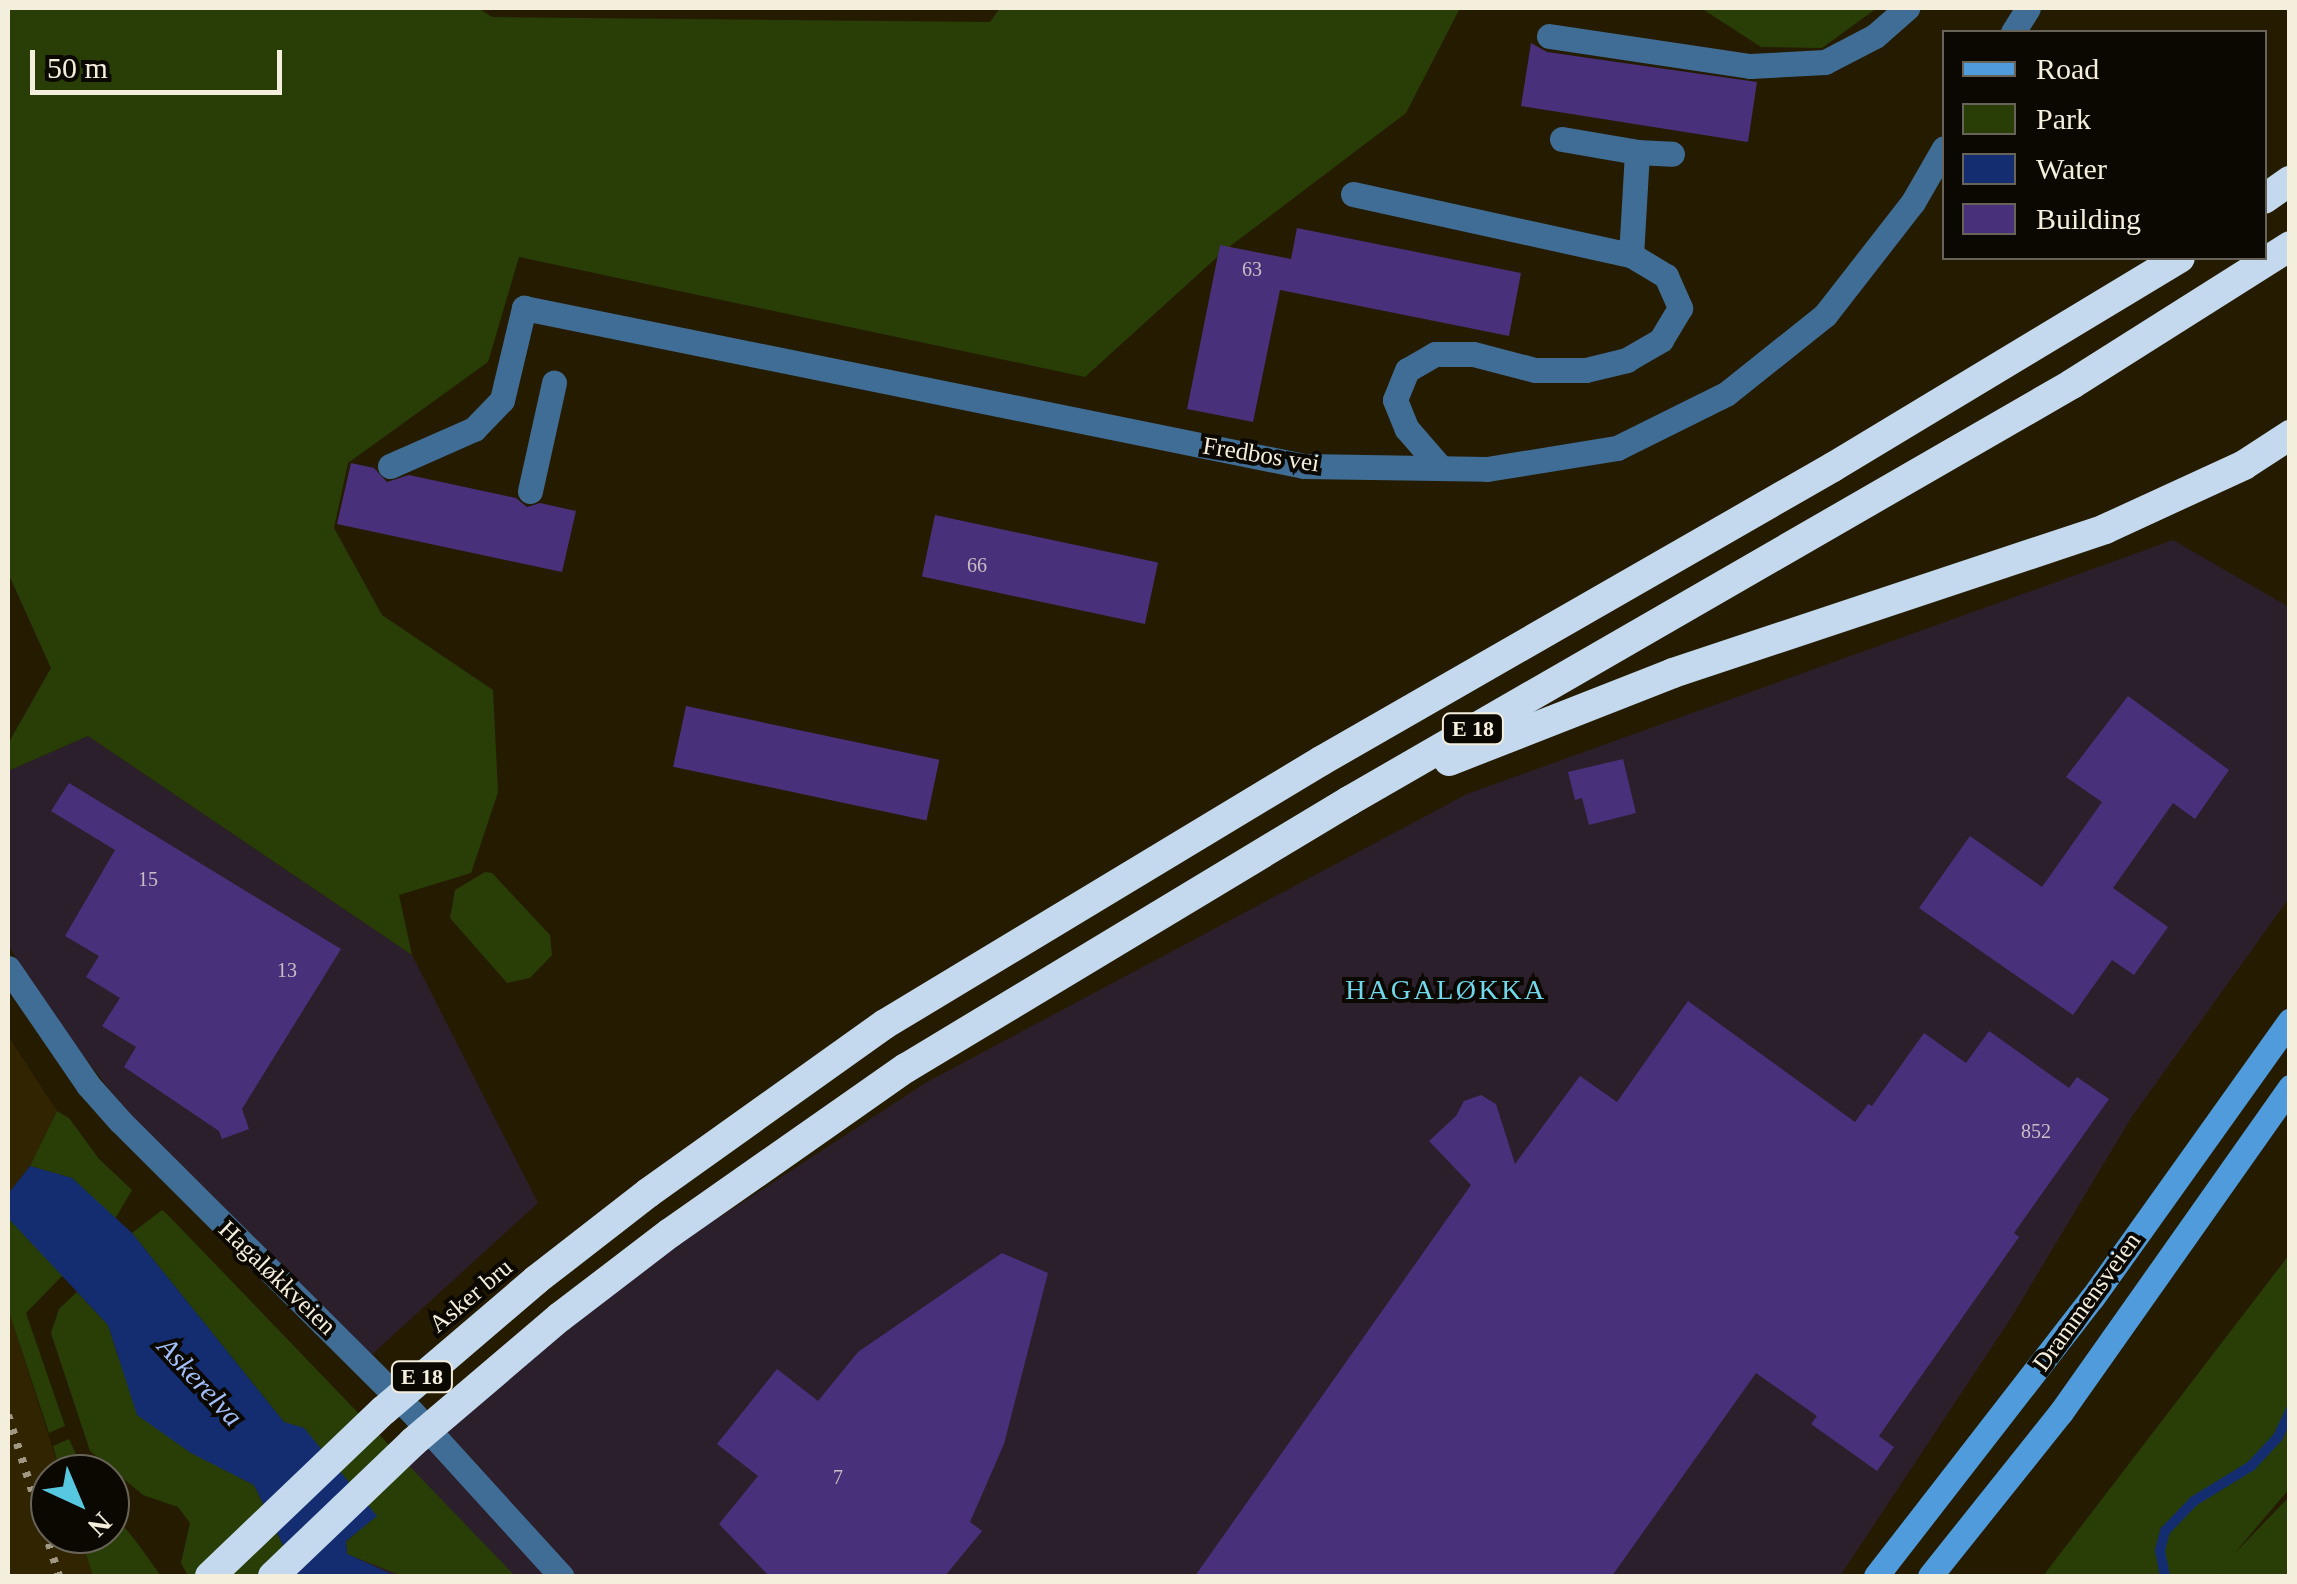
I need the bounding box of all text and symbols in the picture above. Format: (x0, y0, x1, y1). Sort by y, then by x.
scale bar (35, 30, 288, 92)
legend (1942, 30, 2267, 260)
text: 50 m (47, 51, 108, 84)
text: Road (2036, 52, 2099, 85)
text: Park (2036, 102, 2091, 135)
text: Water (2036, 152, 2107, 185)
text: Building (2036, 202, 2141, 235)
house number: 63 (1242, 257, 1262, 281)
street label: Fredbos vei (1201, 431, 1321, 479)
house number: 66 (967, 553, 987, 577)
road number: E 18 (1440, 712, 1506, 746)
house number: 15 (138, 867, 158, 891)
house number: 13 (277, 958, 297, 982)
district label: HAGALØKKA (1345, 973, 1547, 1007)
house number: 852 (2021, 1119, 2051, 1143)
street label: Hagaløkkveien (212, 1215, 342, 1341)
street label: Drammensveien (2027, 1227, 2147, 1377)
street label: Asker bru (423, 1253, 519, 1339)
water label: Askerelva (150, 1331, 250, 1433)
road number: E 18 (390, 1360, 454, 1394)
north arrow (30, 1454, 130, 1554)
house number: 7 (833, 1465, 843, 1489)
text: N (82, 1506, 118, 1543)

